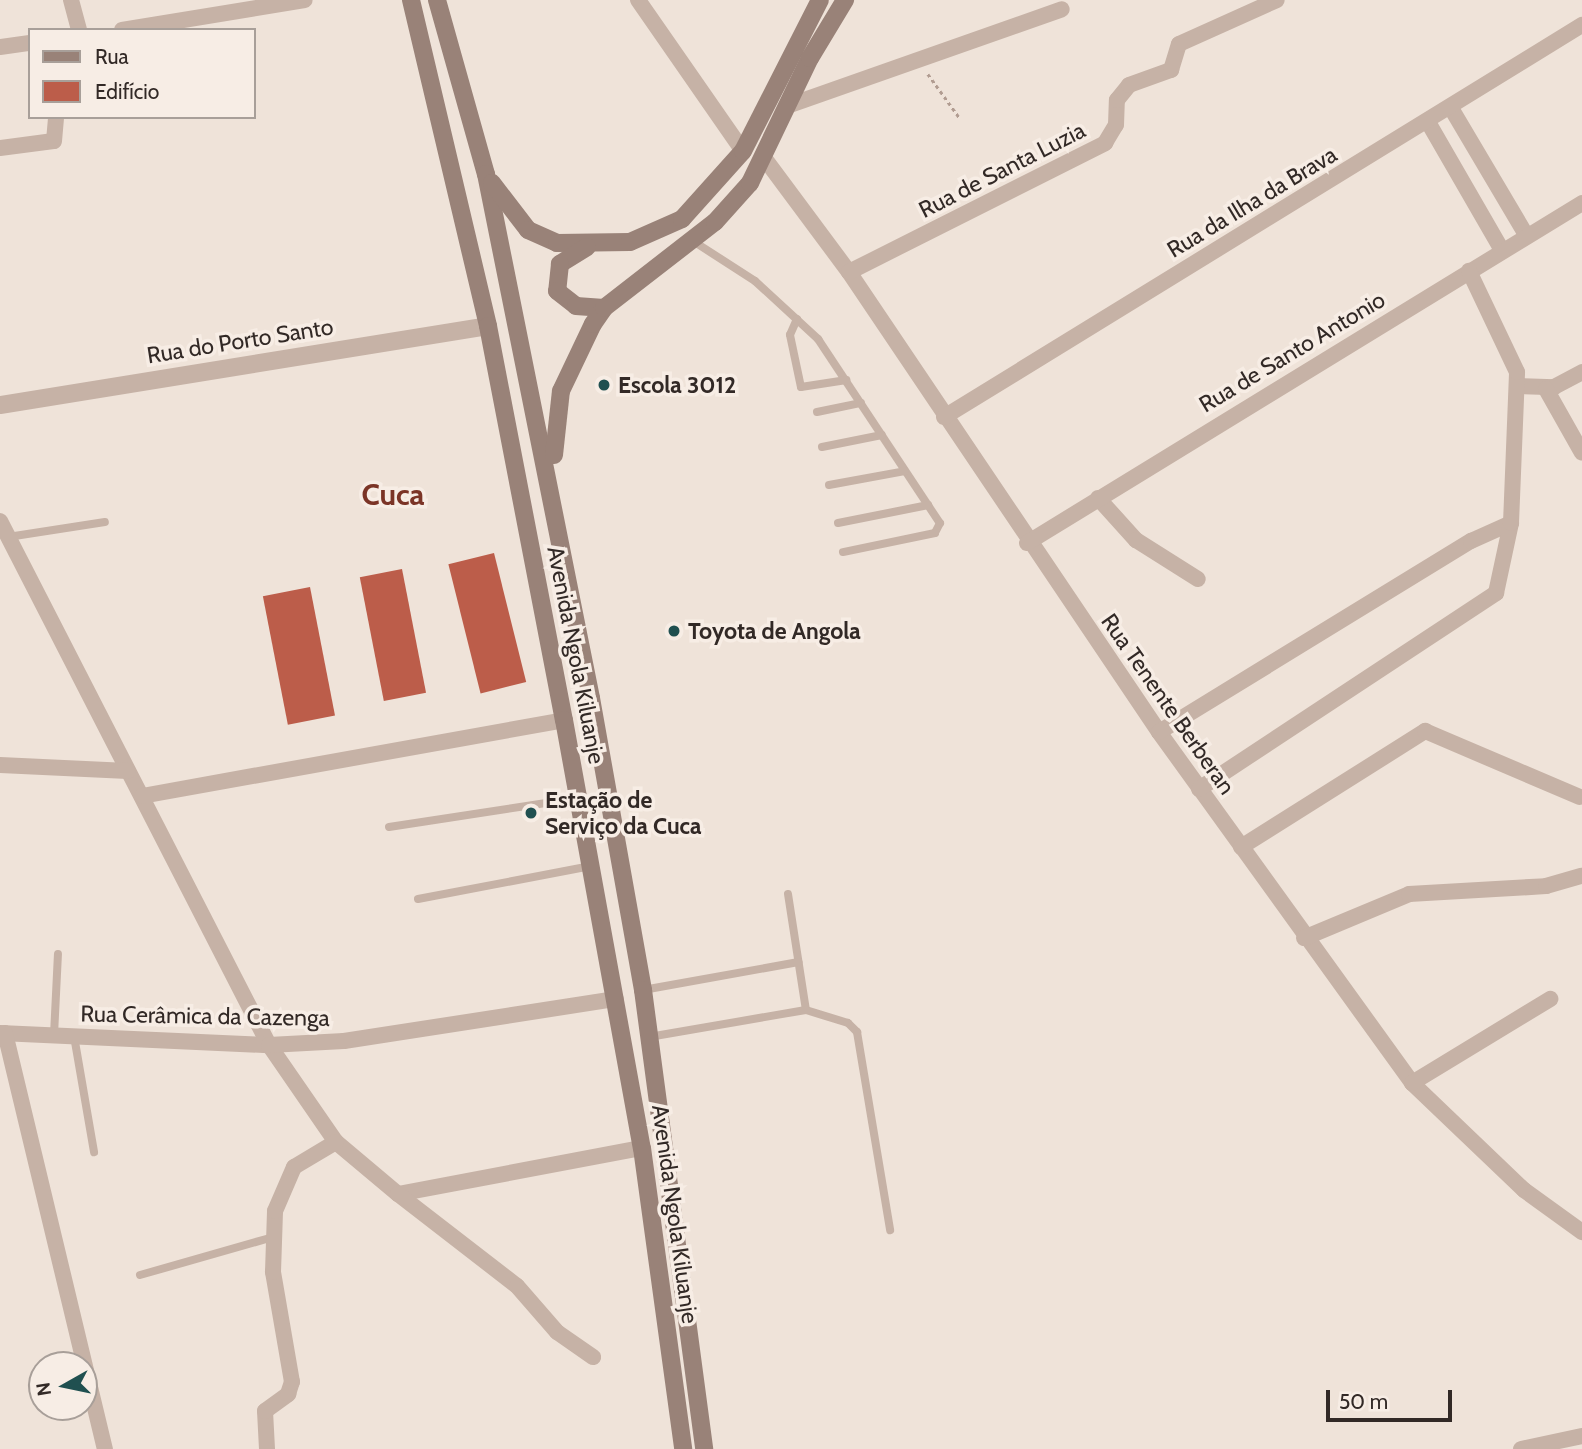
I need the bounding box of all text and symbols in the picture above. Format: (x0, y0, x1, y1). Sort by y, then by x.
legend (28, 28, 256, 119)
text: Rua (95, 44, 129, 69)
text: Edifício (95, 79, 159, 104)
street label: Rua de Santa Luzia (914, 116, 1090, 224)
street label: Rua da Ilha da Brava (1162, 140, 1342, 264)
street label: Rua de Santo Antonio (1194, 286, 1390, 418)
street label: Rua do Porto Santo (145, 313, 335, 369)
place label: Escola 3012 (618, 371, 736, 399)
marker: Escola 3012 (596, 377, 612, 393)
district label: Cuca (361, 477, 425, 513)
street label: Avenida Ngola Kiluanje (541, 544, 611, 766)
street label: Rua Tenente Berberan (1095, 608, 1241, 800)
place label: Toyota de Angola (688, 617, 861, 645)
marker: Toyota de Angola (666, 623, 682, 639)
place label: Estação de Serviço da Cuca (545, 786, 701, 840)
marker: Estação de Serviço da Cuca (523, 805, 539, 821)
street label: Rua Cerâmica da Cazenga (80, 1000, 330, 1032)
street label: Avenida Ngola Kiluanje (646, 1103, 704, 1325)
north arrow (28, 1351, 98, 1421)
scale bar (1330, 1376, 1456, 1420)
text: N (31, 1381, 56, 1397)
text: 50 m (1339, 1389, 1388, 1414)

